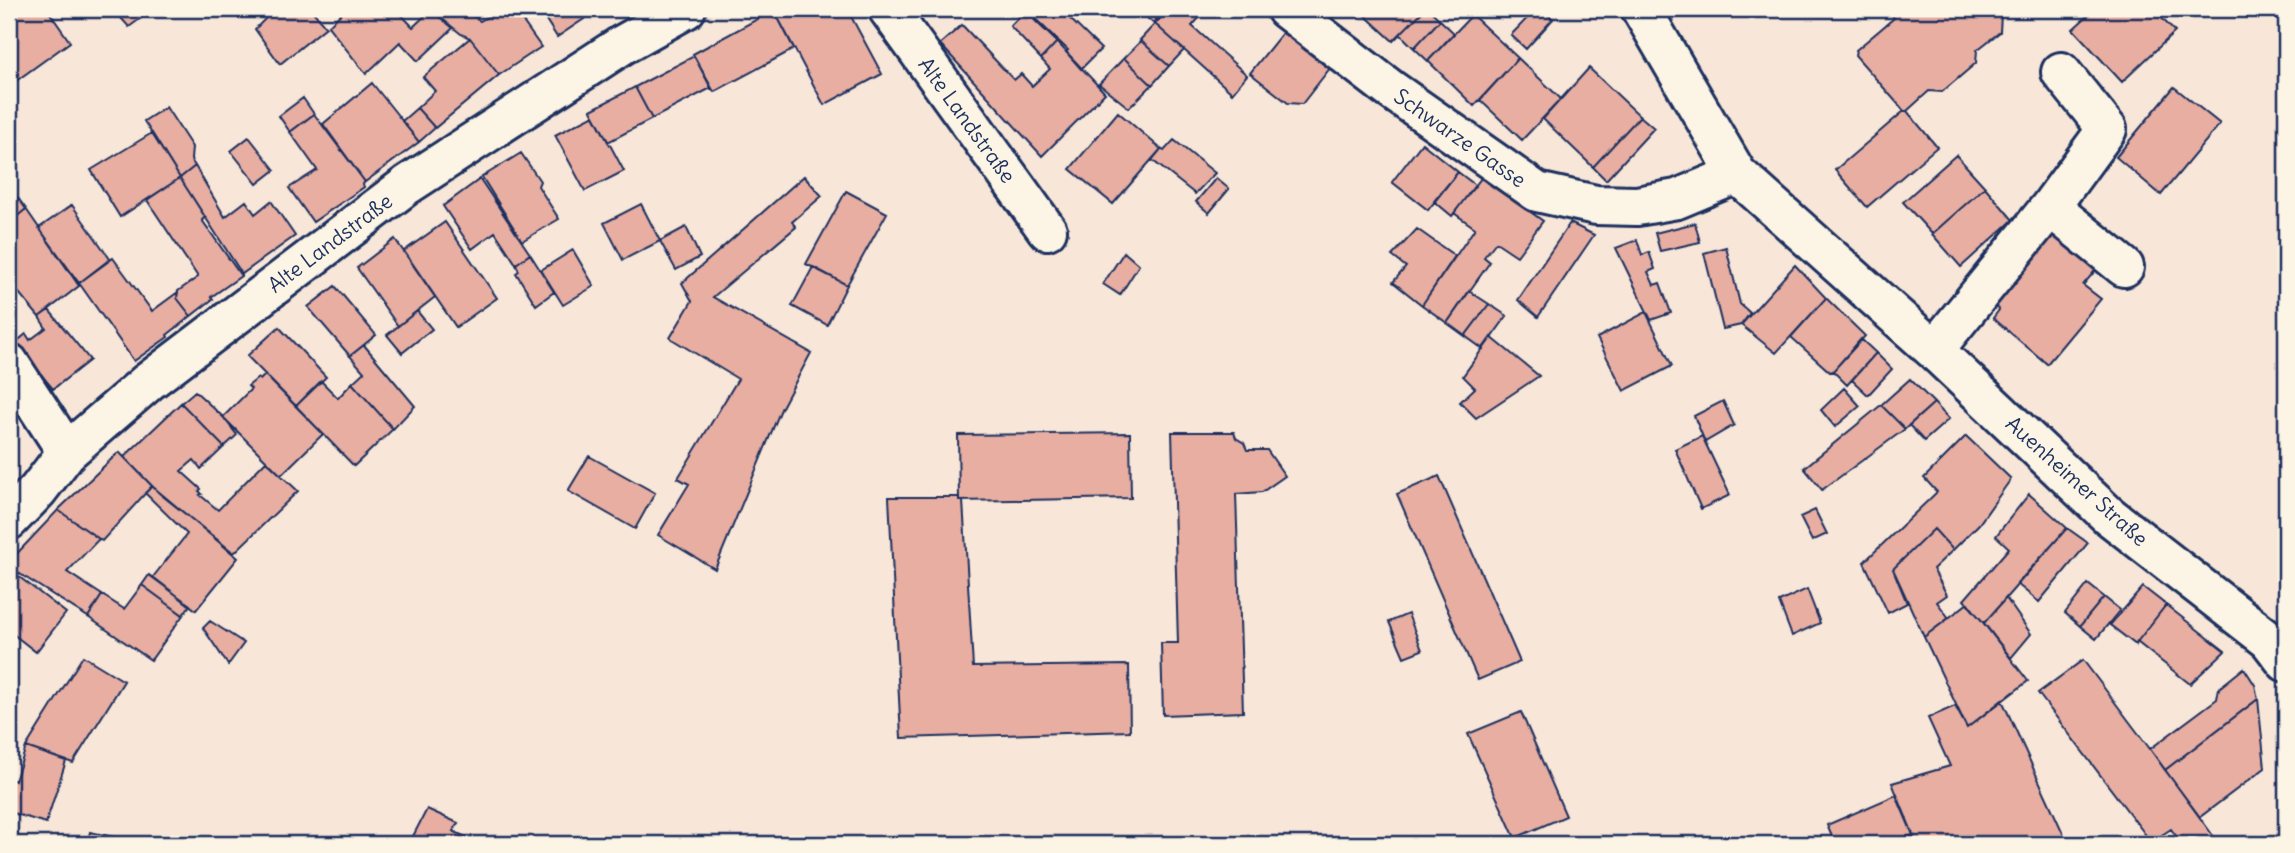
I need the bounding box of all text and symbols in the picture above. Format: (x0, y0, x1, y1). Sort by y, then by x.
street label: Alte Landstraße (912, 52, 1022, 188)
street label: Schwarze Gasse (1389, 82, 1531, 194)
street label: Alte Landstraße (262, 187, 398, 299)
street label: Auenheimer Straße (2000, 410, 2154, 552)

